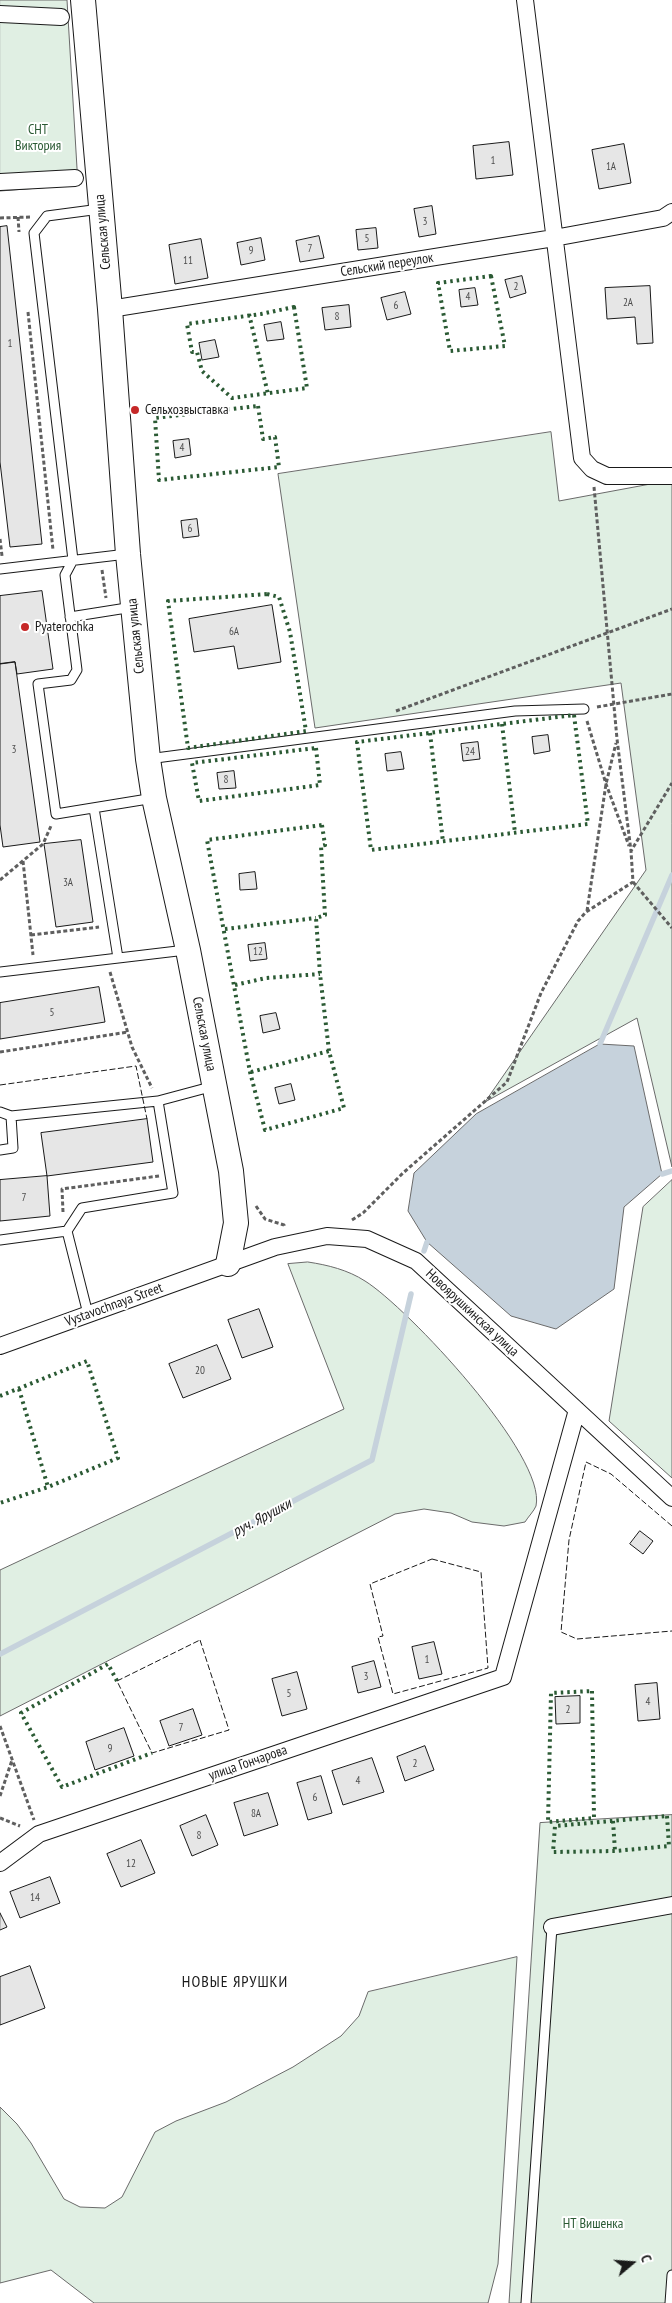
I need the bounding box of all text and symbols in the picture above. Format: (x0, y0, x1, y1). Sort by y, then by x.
park label: СНТ Виктория (15, 122, 61, 154)
house number: 1 (491, 154, 495, 168)
house number: 1А (606, 160, 616, 174)
street label: Сельская улица (91, 194, 115, 270)
house number: 3 (423, 215, 427, 229)
house number: 5 (365, 232, 369, 246)
house number: 7 (308, 242, 312, 256)
house number: 9 (249, 244, 253, 258)
street label: Сельский переулок (339, 249, 435, 281)
house number: 11 (183, 254, 193, 268)
house number: 2 (514, 280, 518, 294)
house number: 4 (466, 290, 470, 304)
house number: 2А (623, 296, 633, 310)
house number: 6 (394, 299, 398, 313)
house number: 8 (335, 310, 339, 324)
house number: 1 (8, 337, 12, 351)
place label: Сельхозвыставка (145, 402, 228, 418)
marker: Сельхозвыставка (129, 404, 141, 416)
house number: 4 (180, 441, 184, 455)
house number: 6 (188, 522, 192, 536)
street label: Сельская улица (124, 598, 148, 674)
place label: Pyaterochka (35, 619, 94, 635)
marker: Pyaterochka (19, 621, 31, 633)
house number: 6А (229, 625, 239, 639)
house number: 3 (12, 743, 16, 757)
house number: 24 (465, 745, 475, 759)
house number: 8 (224, 773, 228, 787)
house number: 3А (63, 876, 73, 890)
house number: 12 (253, 945, 263, 959)
street label: Сельская улица (189, 995, 219, 1073)
house number: 5 (50, 1006, 54, 1020)
house number: 7 (22, 1191, 26, 1205)
street label: Новоярушкинская улица (422, 1266, 522, 1360)
street label: Vystavochnaya Street (63, 1280, 165, 1330)
house number: 20 (195, 1364, 205, 1378)
water label: руч. Ярушки (230, 1495, 294, 1541)
house number: 1 (425, 1653, 429, 1667)
house number: 3 (364, 1670, 368, 1684)
house number: 5 (287, 1687, 291, 1701)
house number: 4 (646, 1695, 650, 1709)
house number: 2 (566, 1703, 570, 1717)
house number: 7 (179, 1721, 183, 1735)
house number: 9 (108, 1742, 112, 1756)
street label: улица Гончарова (206, 1742, 290, 1784)
house number: 2 (413, 1757, 417, 1771)
house number: 4 (356, 1774, 360, 1788)
house number: 6 (313, 1791, 317, 1805)
house number: 8А (251, 1807, 261, 1821)
house number: 8 (197, 1829, 201, 1843)
house number: 12 (126, 1857, 136, 1871)
house number: 14 (30, 1891, 40, 1905)
district label: НОВЫЕ ЯРУШКИ (180, 1972, 290, 1992)
park label: НТ Вишенка (563, 2216, 623, 2232)
north arrow (607, 2238, 657, 2288)
text: С (637, 2253, 656, 2264)

